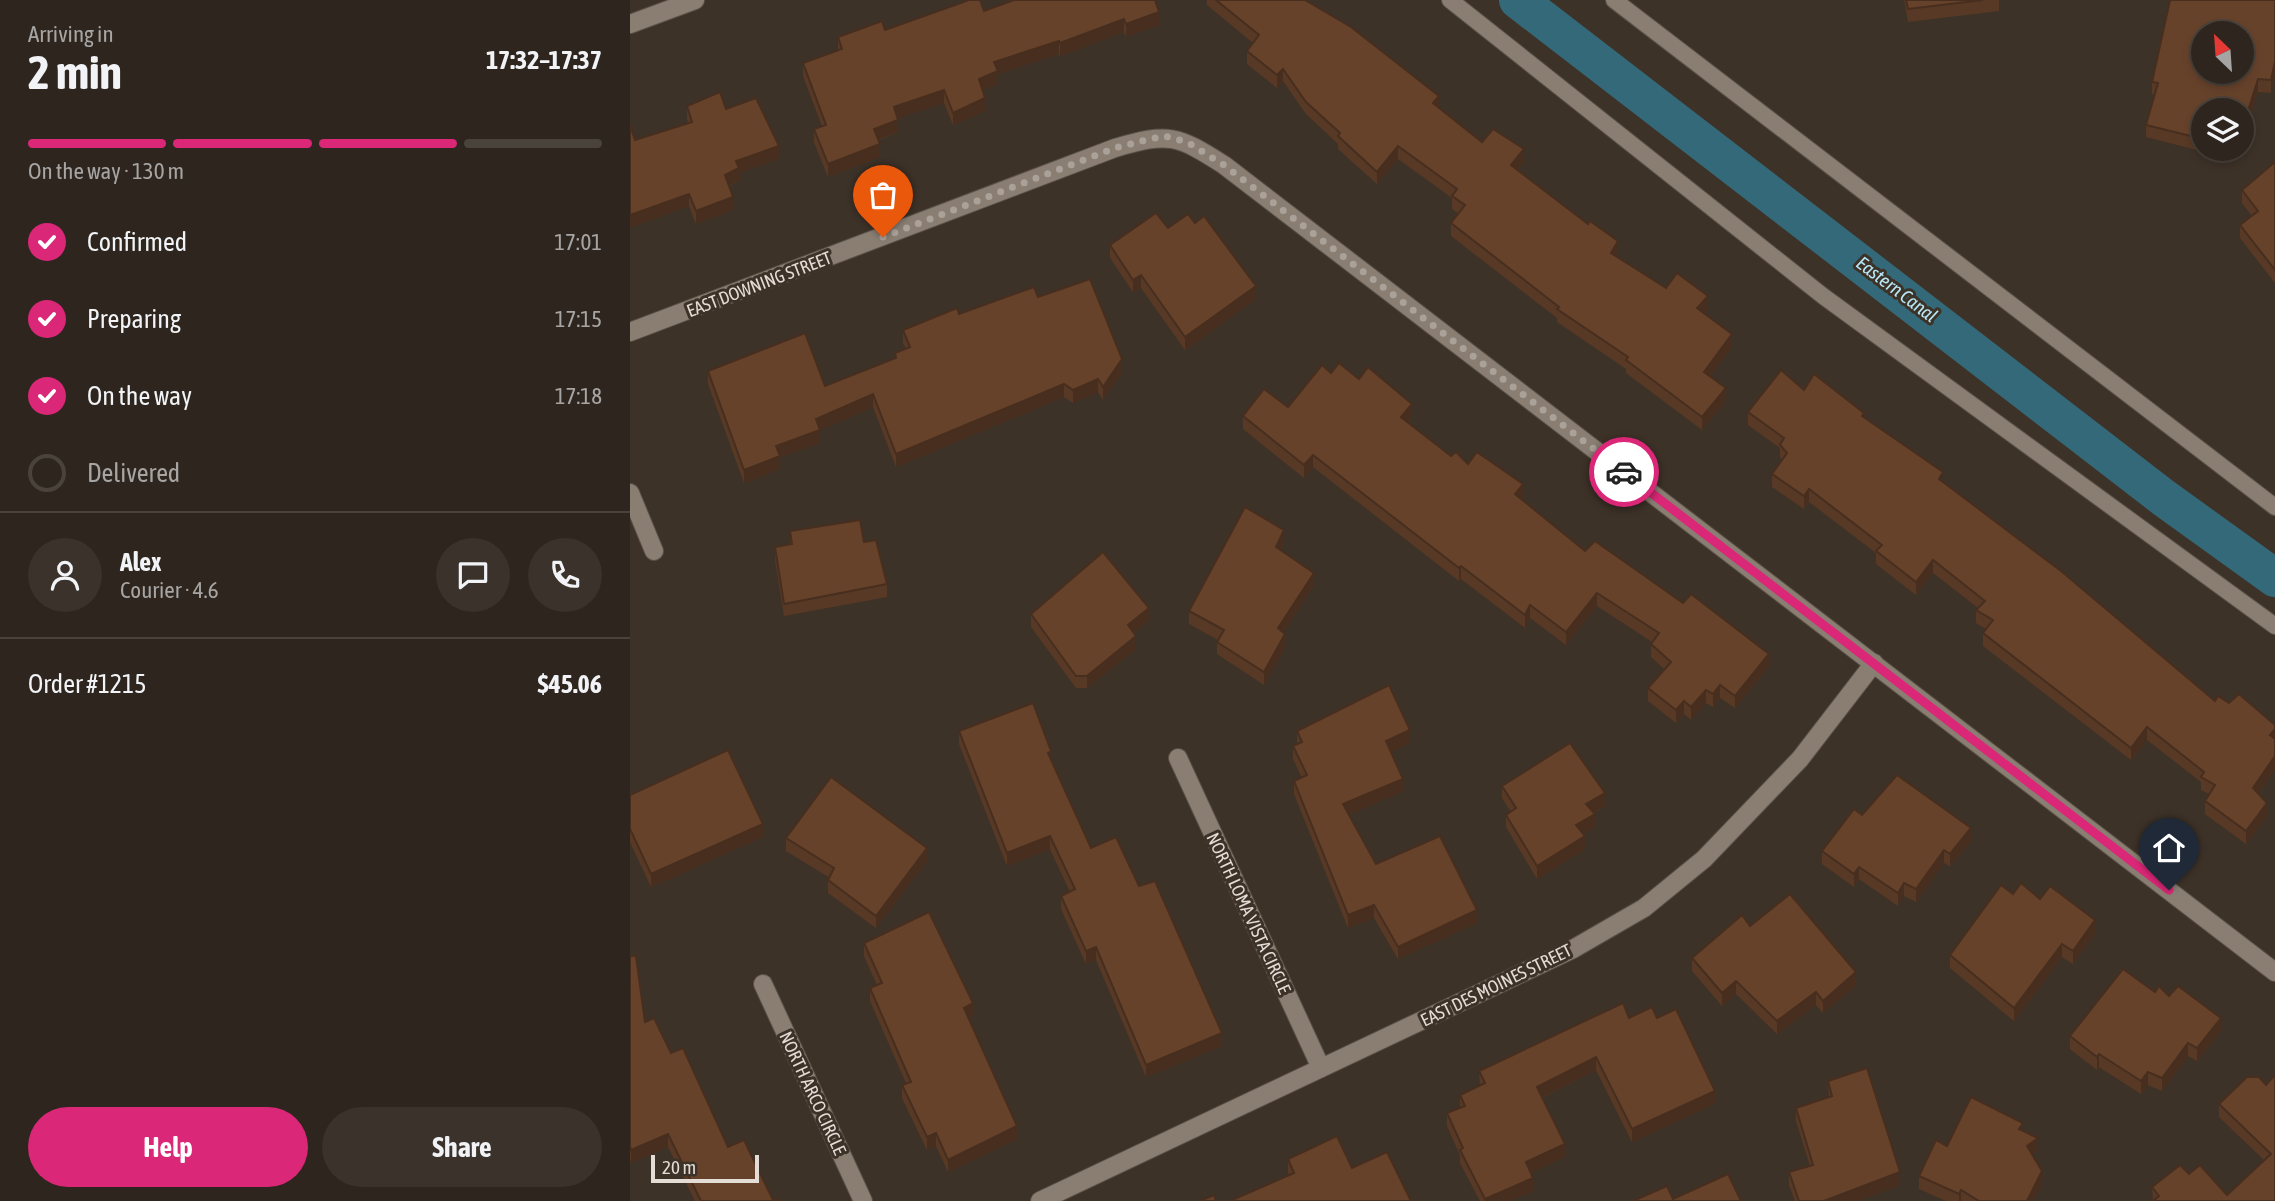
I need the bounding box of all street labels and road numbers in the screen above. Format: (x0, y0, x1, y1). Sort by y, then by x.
street label: EAST DOWNING STREET (684, 247, 834, 321)
street label: NORTH LOMA VISTA CIRCLE (1202, 829, 1296, 997)
street label: EAST DES MOINES STREET (1417, 939, 1575, 1031)
street label: NORTH ARCO CIRCLE (775, 1028, 851, 1158)

